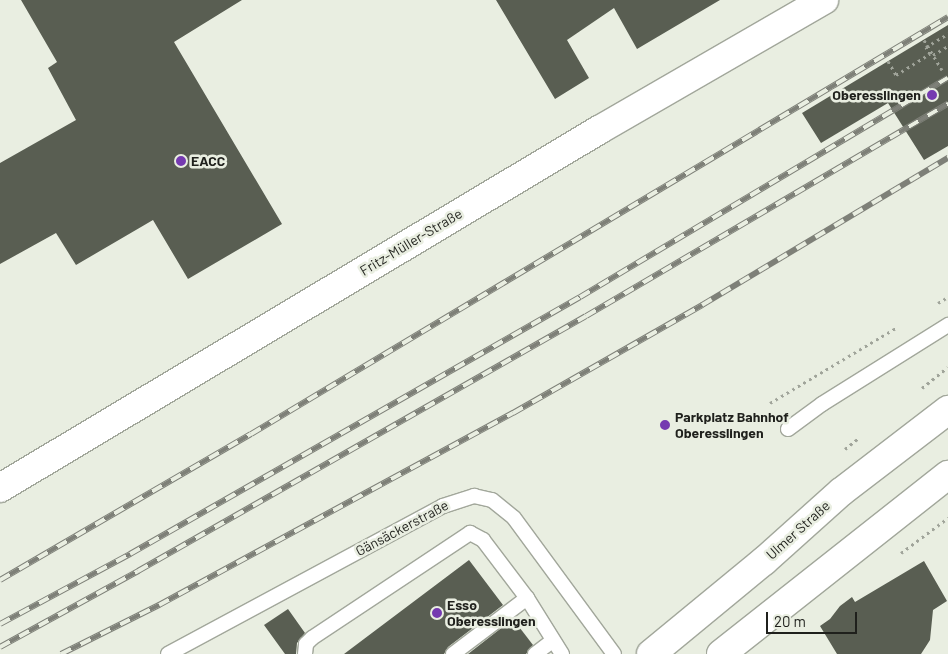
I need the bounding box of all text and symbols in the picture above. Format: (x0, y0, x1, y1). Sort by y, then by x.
place label: Oberesslingen (832, 87, 921, 103)
marker: Oberesslingen (925, 88, 939, 102)
place label: EACC (191, 153, 225, 169)
marker: EACC (175, 155, 187, 167)
street label: Fritz-Müller-Straße (357, 205, 465, 279)
place label: Parkplatz Bahnhof Oberesslingen (675, 409, 789, 442)
marker: Parkplatz Bahnhof Oberesslingen (659, 419, 671, 431)
street label: Gänsäckerstraße (353, 496, 451, 560)
street label: Ulmer Straße (763, 497, 833, 563)
place label: Esso Oberesslingen (447, 597, 536, 630)
scale bar (768, 602, 859, 634)
marker: Esso Oberesslingen (431, 607, 443, 619)
text: 20 m (774, 612, 806, 630)

